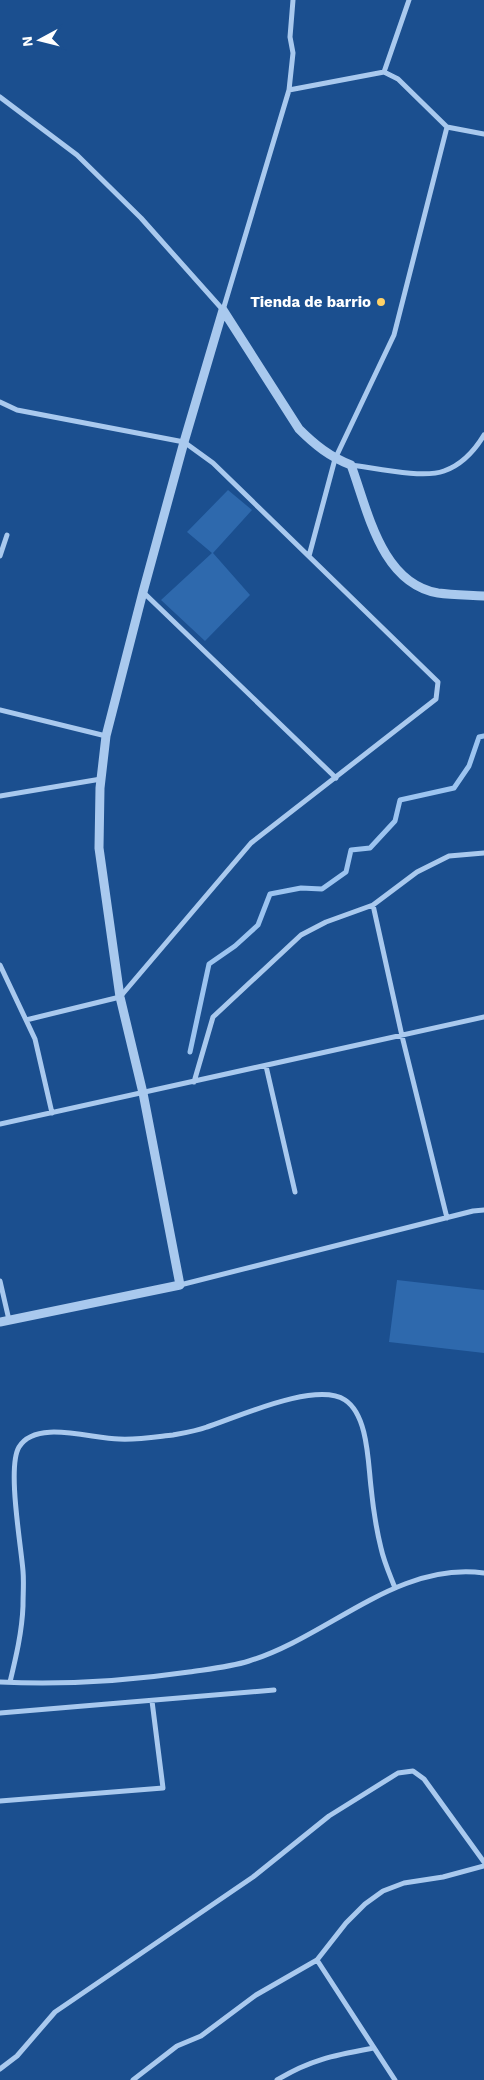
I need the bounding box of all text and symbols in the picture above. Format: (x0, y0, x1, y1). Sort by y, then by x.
north arrow (15, 15, 65, 65)
text: N (19, 35, 36, 48)
place label: Tienda de barrio (250, 293, 371, 311)
marker: Tienda de barrio (375, 296, 387, 308)

